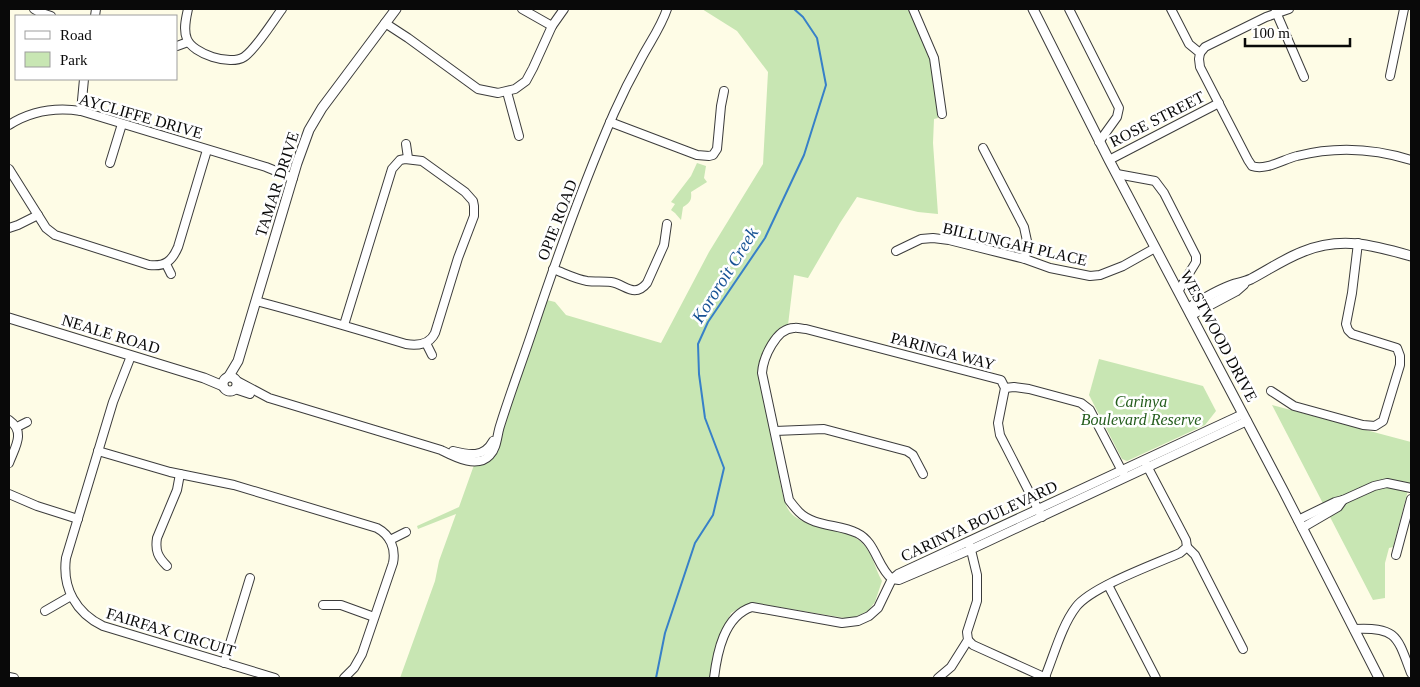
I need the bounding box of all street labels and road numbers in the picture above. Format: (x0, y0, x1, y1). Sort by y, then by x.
street label: ROSE STREET (1107, 88, 1207, 150)
street label: AYCLIFFE DRIVE (77, 90, 205, 142)
street label: TAMAR DRIVE (252, 129, 302, 239)
street label: OPIE ROAD (534, 177, 580, 263)
street label: BILLUNGAH PLACE (941, 219, 1089, 269)
street label: WESTWOOD DRIVE (1177, 267, 1261, 405)
street label: NEALE ROAD (60, 311, 162, 357)
street label: PARINGA WAY (889, 329, 998, 373)
street label: CARINYA BOULEVARD (898, 477, 1060, 565)
street label: FAIRFAX CIRCUIT (104, 604, 238, 660)

